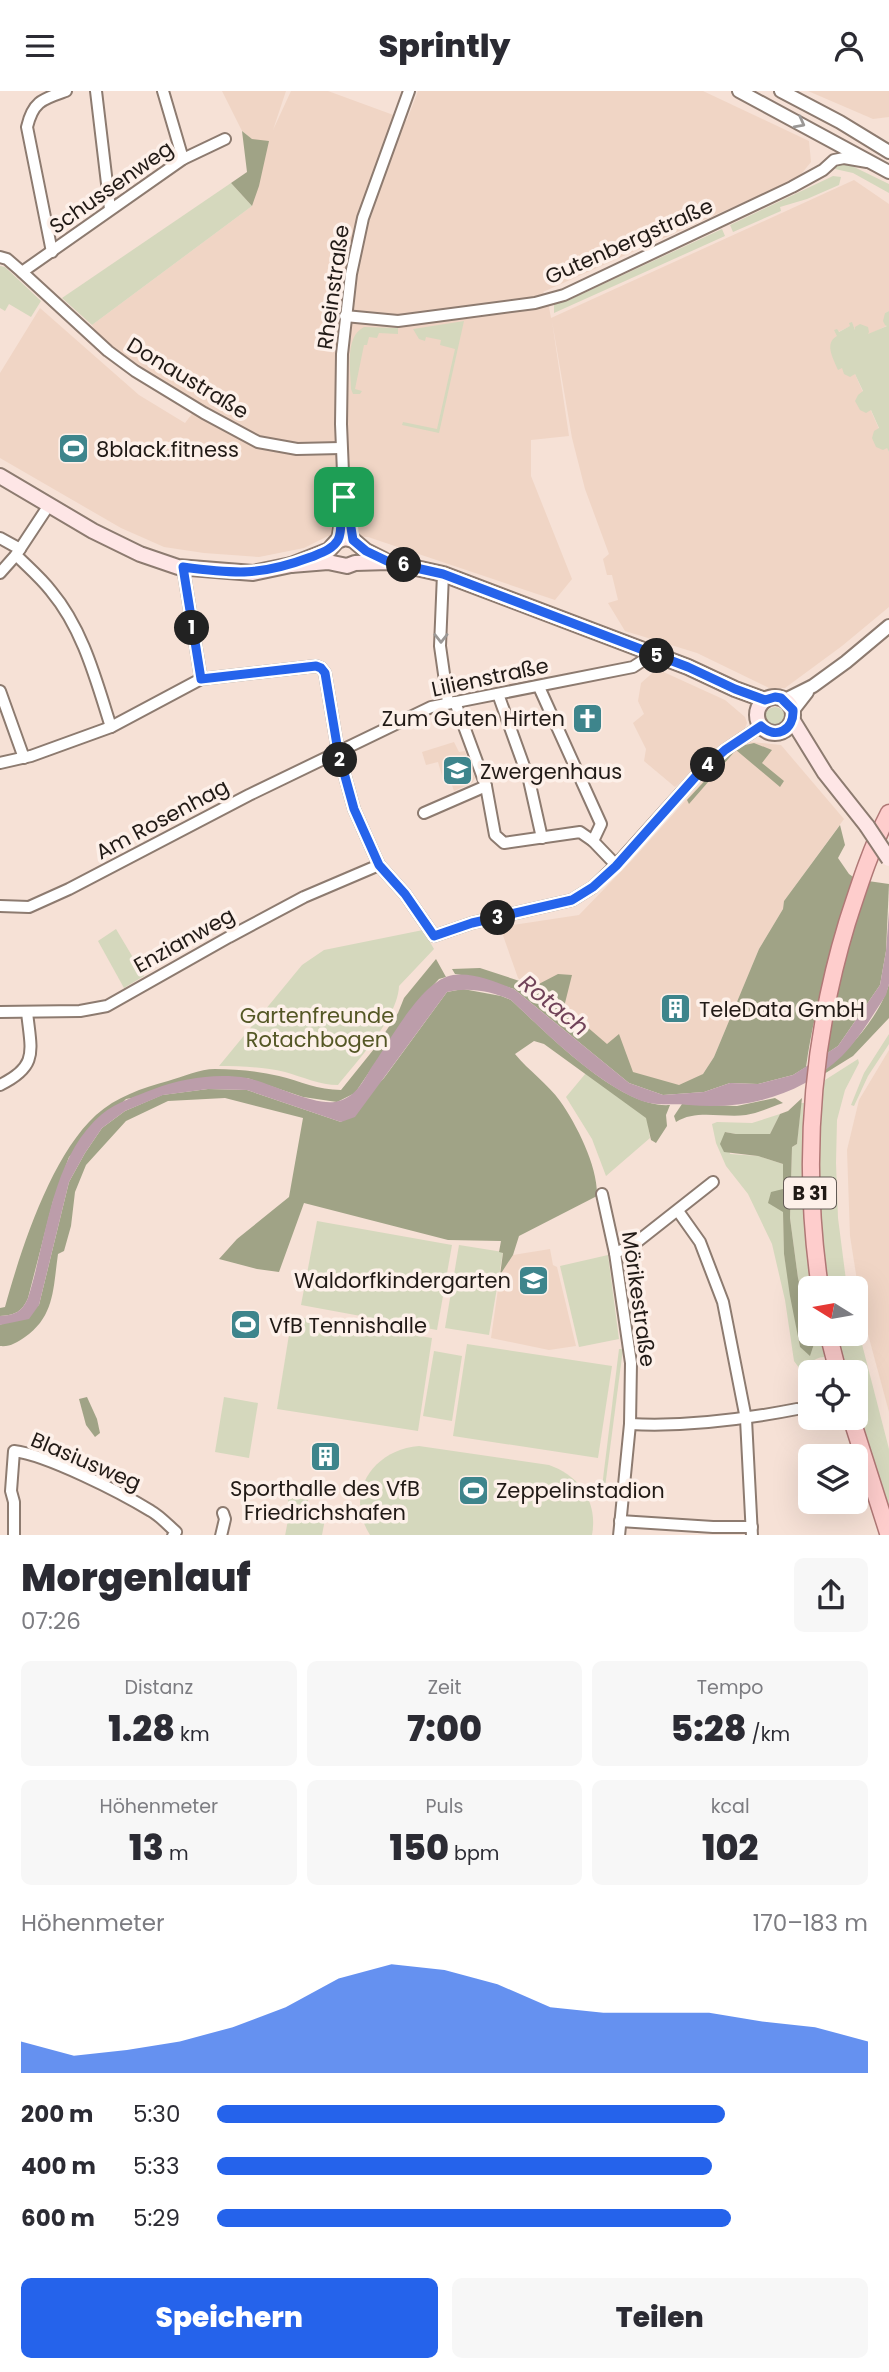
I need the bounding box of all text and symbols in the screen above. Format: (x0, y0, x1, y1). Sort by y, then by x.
text: Sprintly (378, 23, 511, 68)
icon: menu (21, 27, 59, 65)
icon: person (830, 27, 868, 65)
one-way arrow (792, 115, 805, 128)
street label: Schussenweg (43, 134, 179, 240)
street label: Gutenbergstraße (540, 191, 718, 291)
street label: Rheinstraße (310, 223, 356, 351)
street label: Donaustraße (122, 330, 254, 426)
sports icon: 8black.fitness (56, 432, 90, 466)
place label: 8black.fitness (96, 435, 239, 464)
pin (314, 467, 374, 527)
icon: arrive (325, 478, 363, 516)
pin: 6 (386, 547, 422, 582)
text: 6 (397, 551, 410, 578)
pin: 1 (174, 611, 210, 645)
text: 1 (188, 614, 195, 641)
one-way arrow (433, 634, 449, 644)
pin: 5 (640, 639, 674, 673)
text: 5 (650, 642, 663, 669)
street label: Lilienstraße (429, 650, 551, 704)
church icon: Zum Guten Hirten (571, 701, 605, 735)
place label: Zum Guten Hirten (382, 704, 565, 733)
pin: 2 (322, 743, 358, 777)
text: 2 (334, 746, 345, 773)
pin: 4 (690, 747, 726, 783)
text: 4 (701, 751, 714, 778)
school or university icon: Zwergenhaus (440, 754, 474, 788)
place label: Zwergenhaus (480, 757, 622, 786)
street label: Am Rosenhag (90, 772, 234, 866)
street label: Enzianweg (128, 900, 240, 980)
pin: 3 (480, 901, 516, 935)
text: 3 (492, 904, 503, 931)
water label: Rotach (512, 967, 596, 1043)
building icon: TeleData GmbH (659, 992, 693, 1026)
place label: TeleData GmbH (699, 995, 865, 1024)
park label: Gartenfreunde Rotachbogen (240, 1001, 394, 1054)
road number: B 31 (784, 1177, 836, 1209)
street label: Mörikestraße (615, 1229, 663, 1369)
school or university icon: Waldorfkindergarten (517, 1263, 551, 1297)
place label: Waldorfkindergarten (294, 1266, 511, 1295)
north arrow (798, 1276, 868, 1346)
map controls (798, 1276, 868, 1514)
sports icon: VfB Tennishalle (229, 1308, 263, 1342)
place label: VfB Tennishalle (269, 1311, 427, 1340)
button: locate (798, 1360, 868, 1430)
street label: Blasiusweg (26, 1425, 146, 1497)
building icon: Sporthalle des VfB Friedrichshafen (308, 1439, 342, 1473)
button: layers (798, 1444, 868, 1514)
sports icon: Zeppelinstadion (456, 1473, 490, 1507)
place label: Sporthalle des VfB Friedrichshafen (230, 1474, 420, 1527)
place label: Zeppelinstadion (496, 1476, 665, 1505)
text: Morgenlauf (21, 1551, 251, 1604)
button: share (794, 1558, 868, 1632)
text: 07:26 (21, 1605, 81, 1637)
text: Distanz (125, 1674, 193, 1701)
text: Zeit (428, 1674, 461, 1701)
text: Tempo (697, 1674, 763, 1701)
text: 1.28 (108, 1704, 175, 1753)
text: 7:00 (407, 1704, 482, 1753)
text: 5:28 (670, 1704, 747, 1753)
text: km (175, 1721, 209, 1748)
text: /km (747, 1721, 790, 1748)
text: Höhenmeter (100, 1793, 218, 1820)
text: Puls (426, 1793, 463, 1820)
text: kcal (711, 1793, 750, 1820)
text: 13 (129, 1823, 164, 1872)
text: 150 (390, 1823, 449, 1872)
text: 102 (702, 1823, 758, 1872)
text: m (164, 1840, 189, 1867)
text: bpm (449, 1840, 499, 1867)
text: Höhenmeter (21, 1907, 165, 1939)
text: 170–183 m (753, 1907, 868, 1939)
text: 200 m (21, 2098, 93, 2130)
text: 5:30 (133, 2098, 180, 2130)
text: 400 m (21, 2150, 96, 2182)
text: 5:33 (133, 2150, 179, 2182)
text: 600 m (21, 2202, 95, 2234)
text: 5:29 (133, 2202, 180, 2234)
button: Speichern (21, 2278, 438, 2358)
button: Teilen (452, 2278, 868, 2358)

